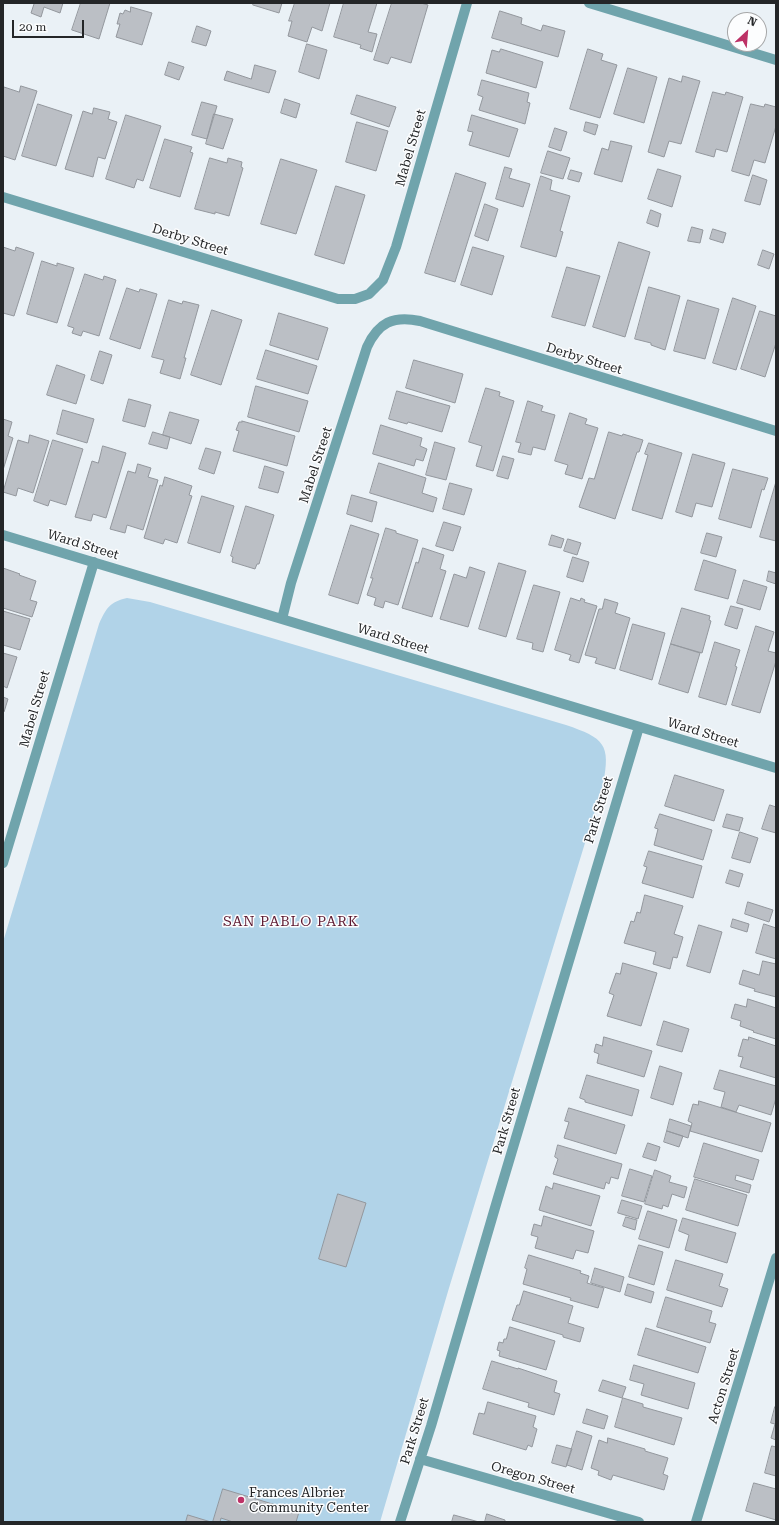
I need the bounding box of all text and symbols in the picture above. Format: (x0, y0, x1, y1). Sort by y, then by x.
scale bar (14, 12, 86, 38)
north arrow (727, 12, 767, 52)
text: N (745, 14, 759, 29)
text: 20 m (19, 20, 46, 34)
street label: Mabel Street (393, 108, 429, 188)
street label: Derby Street (150, 221, 230, 259)
street label: Derby Street (544, 340, 624, 378)
street label: Mabel Street (296, 425, 336, 505)
street label: Ward Street (45, 527, 121, 563)
street label: Ward Street (355, 621, 431, 657)
street label: Mabel Street (17, 669, 53, 749)
street label: Ward Street (665, 715, 741, 751)
street label: Park Street (581, 775, 617, 845)
district label: SAN PABLO PARK (223, 914, 359, 930)
street label: Park Street (490, 1086, 524, 1156)
street label: Acton Street (705, 1346, 743, 1426)
street label: Park Street (397, 1396, 433, 1466)
street label: Oregon Street (489, 1459, 577, 1497)
place label: Frances Albrier Community Center (249, 1485, 369, 1516)
marker: Frances Albrier Community Center (236, 1495, 246, 1505)

